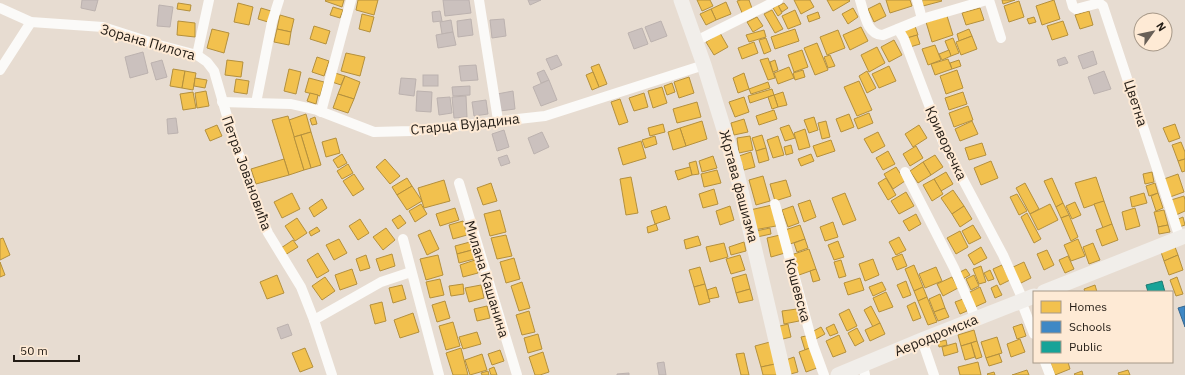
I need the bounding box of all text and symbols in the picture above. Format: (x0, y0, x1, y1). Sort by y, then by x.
north arrow (1133, 12, 1173, 52)
text: N (1153, 19, 1169, 34)
street label: Зорана Пилота (98, 20, 198, 64)
street label: Цветна (1120, 77, 1152, 129)
street label: Криворечка (921, 103, 971, 183)
street label: Старца Вујадина (410, 109, 521, 139)
street label: Петра Јовановића (218, 113, 276, 233)
street label: Жртава фашизма (715, 128, 763, 245)
street label: Милана Кашанина (461, 218, 514, 340)
street label: Кошевска (781, 256, 815, 324)
legend (1033, 291, 1173, 363)
text: Homes (1069, 299, 1107, 314)
street label: Аеродромска (891, 310, 981, 360)
text: Schools (1069, 319, 1112, 334)
scale bar (14, 337, 79, 363)
text: Public (1069, 339, 1102, 354)
text: 50 m (20, 343, 48, 358)

